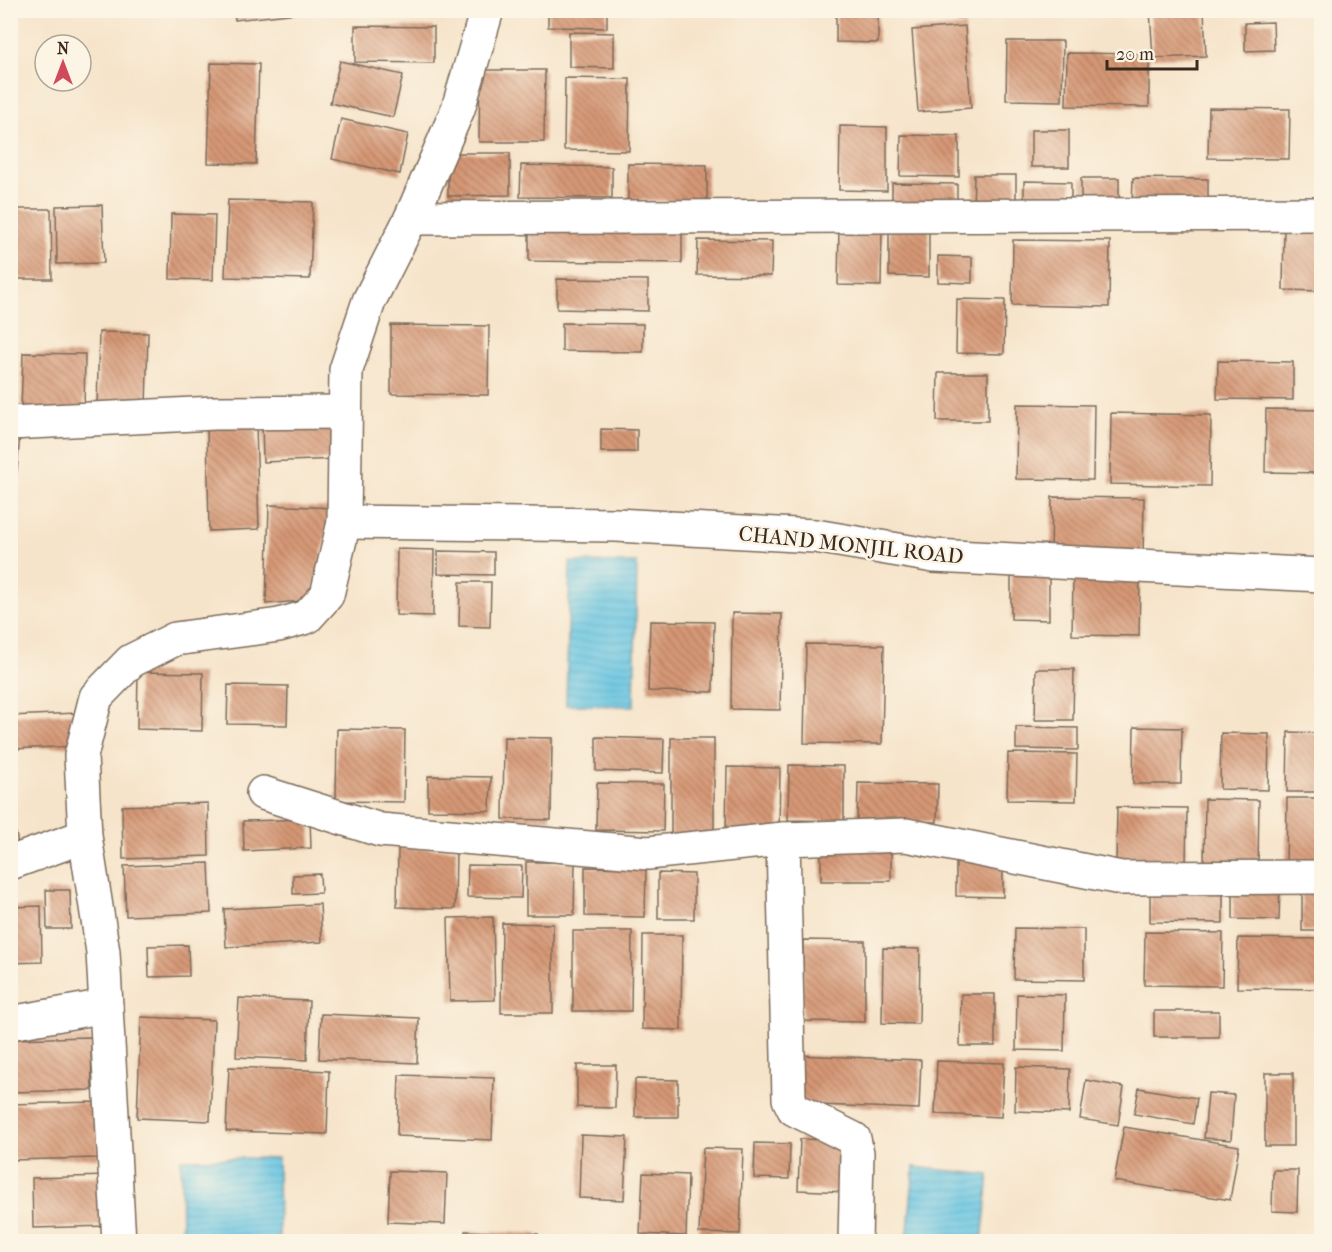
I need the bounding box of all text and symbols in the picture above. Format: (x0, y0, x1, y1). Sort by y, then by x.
north arrow (33, 33, 93, 93)
scale bar (1107, 33, 1197, 71)
text: N (57, 39, 70, 58)
text: 20 m (1116, 44, 1154, 65)
street label: CHAND MONJIL ROAD (737, 521, 965, 569)

